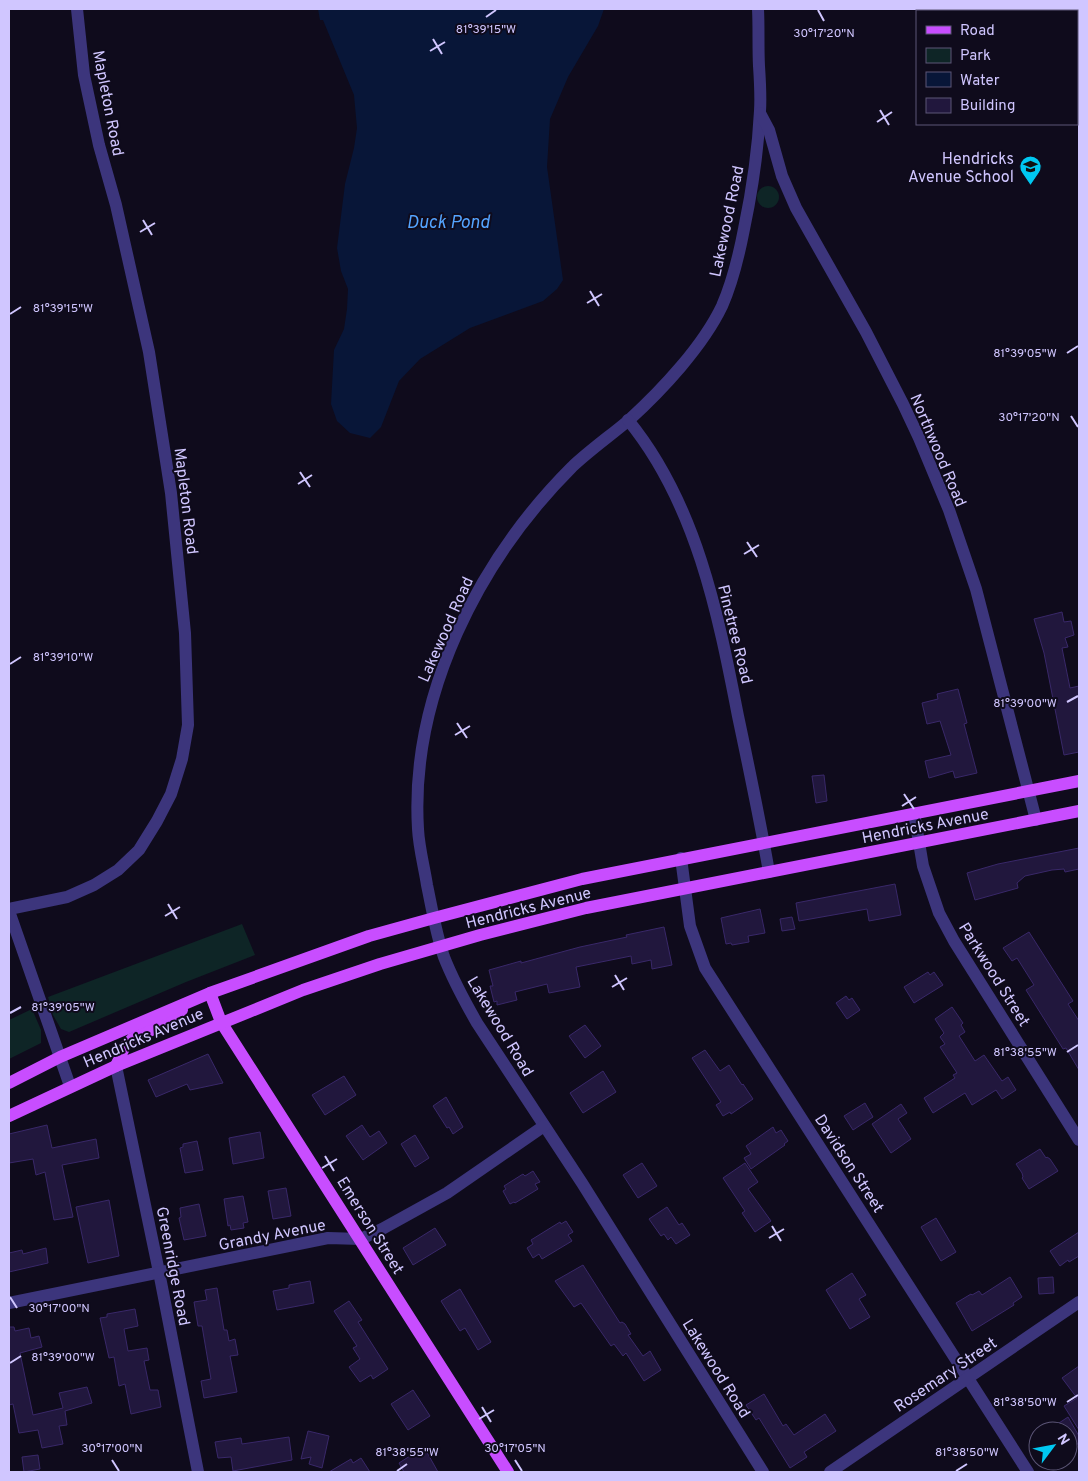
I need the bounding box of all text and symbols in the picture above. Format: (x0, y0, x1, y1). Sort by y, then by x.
legend (916, 10, 1078, 125)
text: 81°39'15"W (456, 22, 516, 38)
text: Road (960, 22, 995, 41)
text: 30°17'20"N (793, 26, 855, 42)
text: Park (960, 47, 991, 66)
street label: Mapleton Road (87, 49, 127, 158)
text: Water (960, 72, 1000, 91)
text: Building (960, 97, 1015, 116)
place label: Hendricks Avenue School (908, 150, 1014, 188)
school or university icon: Hendricks Avenue School (1018, 155, 1042, 186)
street label: Lakewood Road (706, 164, 750, 279)
water label: Duck Pond (407, 212, 491, 235)
text: 81°39'15"W (33, 301, 93, 317)
text: 81°39'05"W (993, 346, 1057, 362)
street label: Northwood Road (904, 391, 970, 510)
text: 30°17'20"N (998, 410, 1060, 426)
street label: Mapleton Road (169, 447, 201, 556)
street label: Lakewood Road (415, 574, 479, 686)
street label: Pinetree Road (712, 583, 756, 686)
text: 81°39'10"W (33, 650, 93, 666)
text: 81°39'00"W (993, 696, 1057, 712)
street label: Hendricks Avenue (860, 805, 990, 849)
street label: Hendricks Avenue (464, 884, 593, 934)
street label: Parkwood Street (953, 919, 1033, 1031)
street label: Lakewood Road (462, 973, 537, 1081)
text: 81°39'05"W (31, 1000, 95, 1016)
street label: Hendricks Avenue (81, 1004, 207, 1073)
text: 81°38'55"W (993, 1045, 1057, 1061)
street label: Davidson Street (809, 1111, 888, 1217)
street label: Emerson Street (331, 1174, 407, 1278)
street label: Greenridge Road (151, 1205, 193, 1328)
street label: Grandy Avenue (217, 1216, 328, 1256)
text: 30°17'00"N (28, 1301, 90, 1317)
street label: Lakewood Road (677, 1316, 754, 1422)
street label: Rosemary Street (891, 1334, 1001, 1418)
text: 81°39'00"W (31, 1350, 95, 1366)
text: 81°38'50"W (993, 1395, 1057, 1411)
north arrow (1028, 1421, 1078, 1471)
text: N (1053, 1431, 1073, 1449)
text: 30°17'00"N (81, 1441, 143, 1457)
text: 30°17'05"N (484, 1441, 546, 1457)
text: 81°38'55"W (375, 1445, 439, 1461)
text: 81°38'50"W (935, 1445, 999, 1461)

